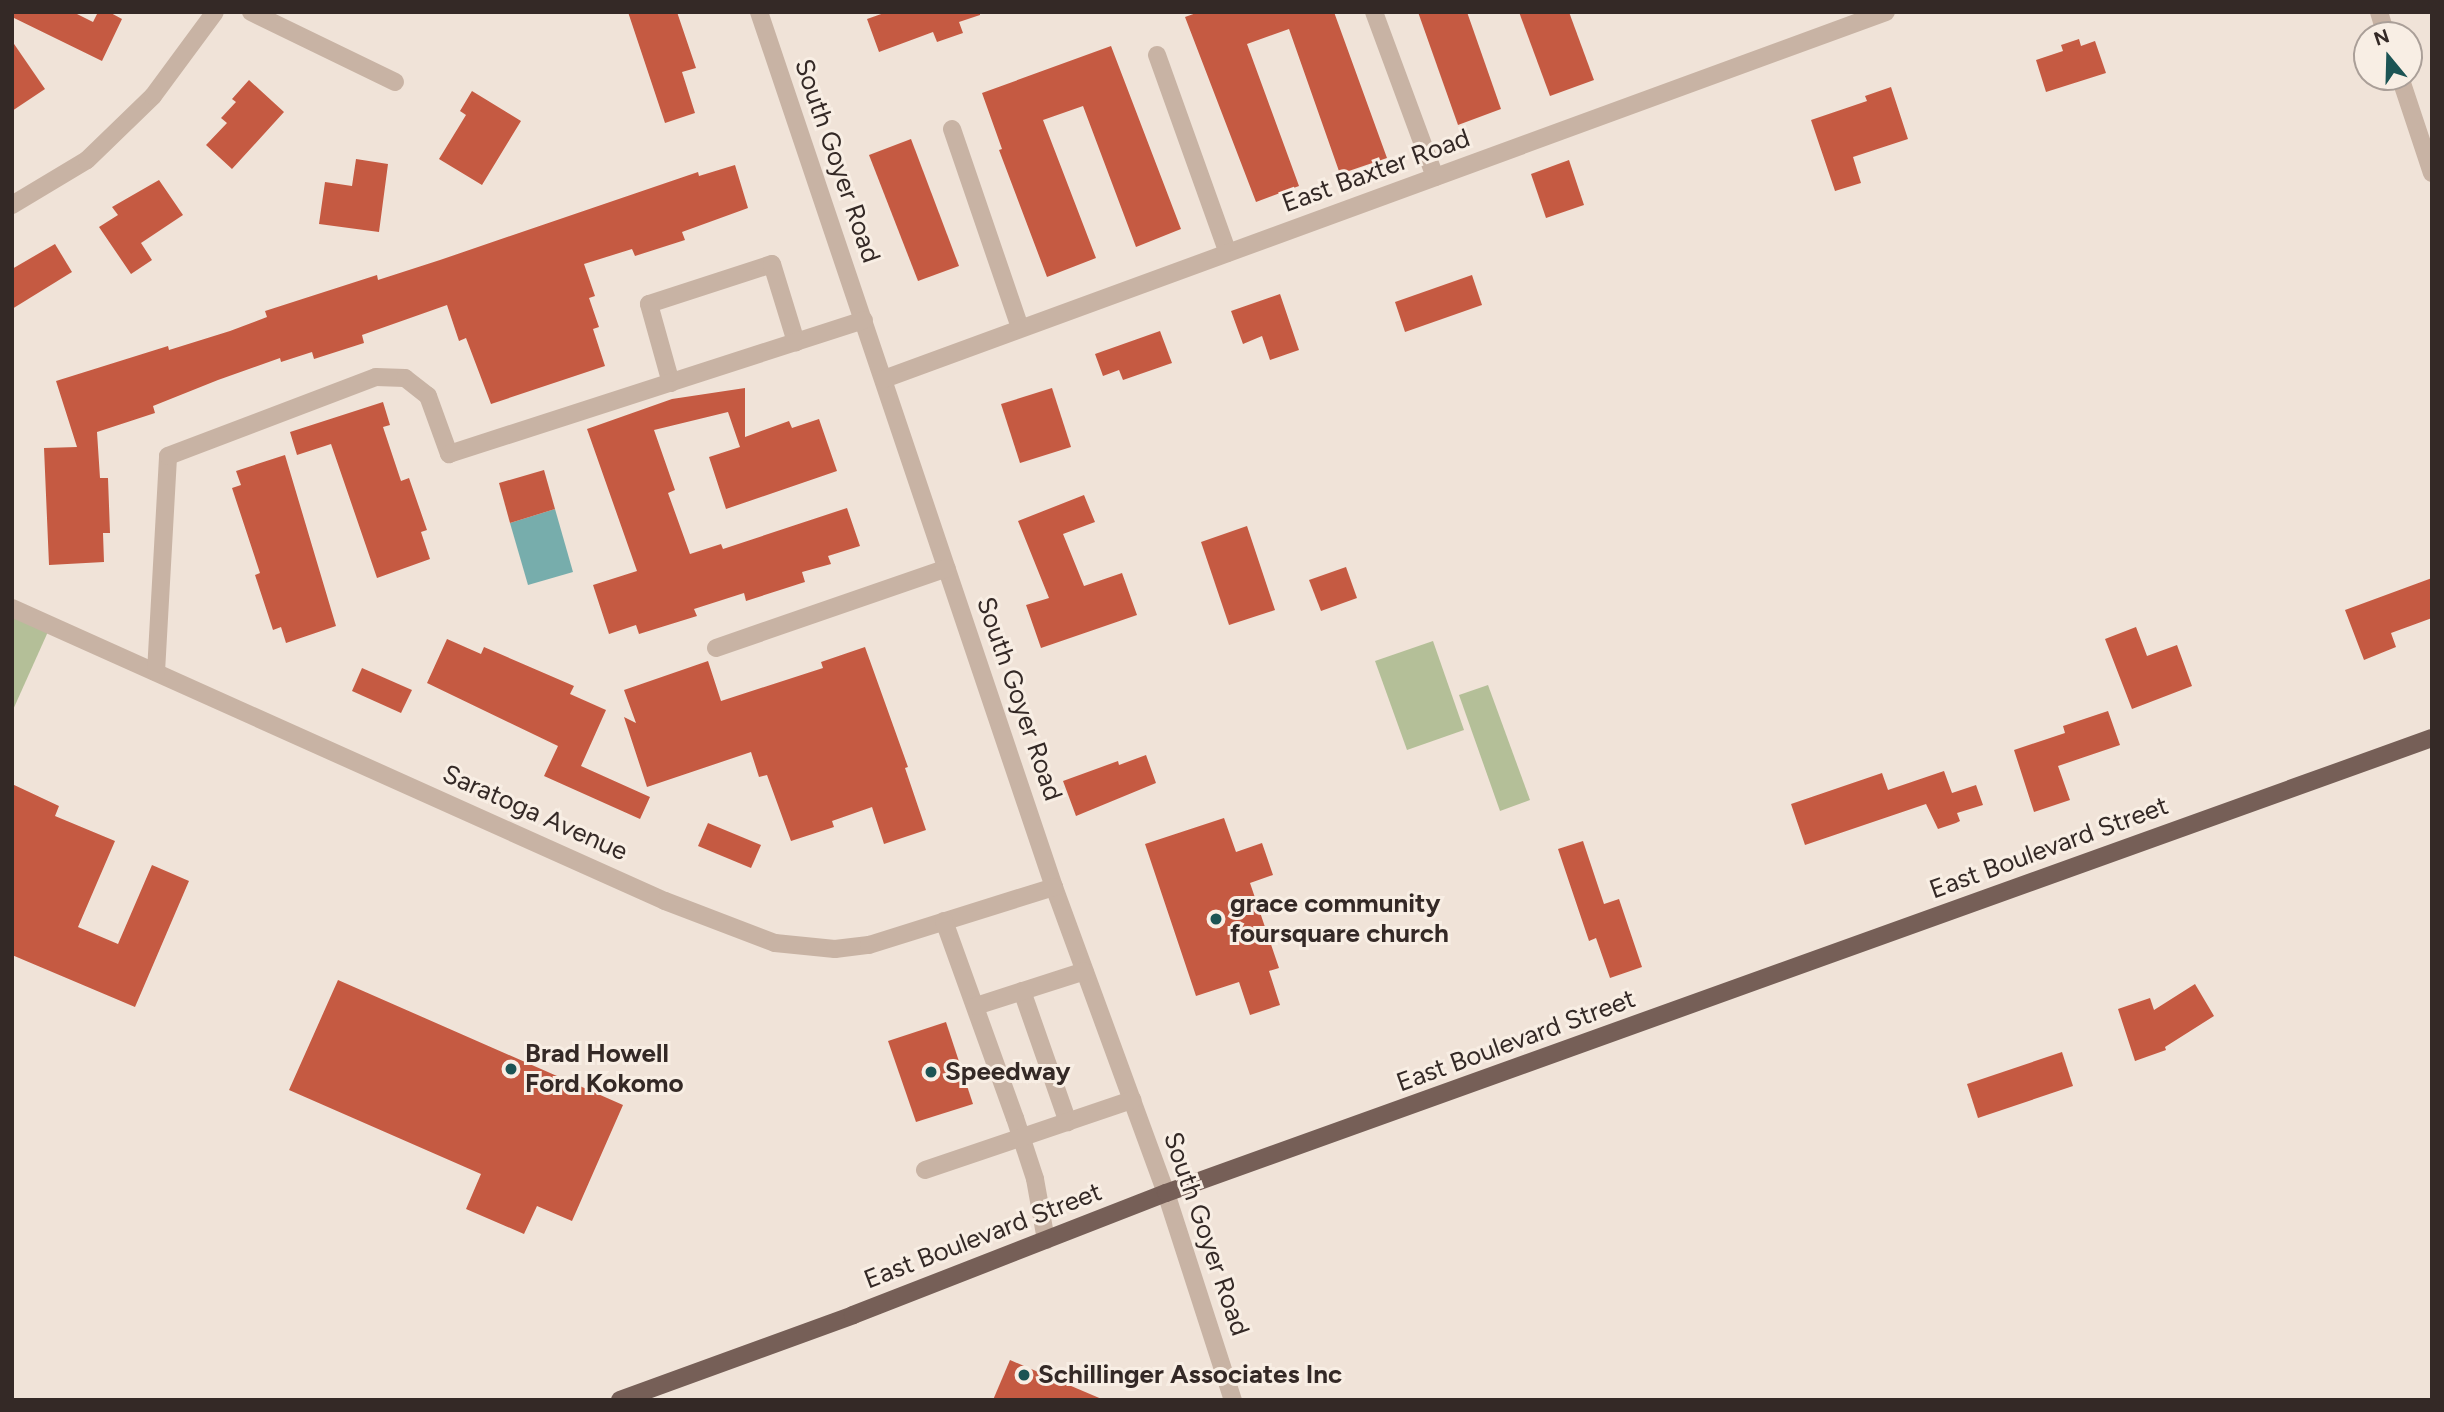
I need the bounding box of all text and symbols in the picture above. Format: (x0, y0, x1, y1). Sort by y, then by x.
north arrow (2353, 21, 2423, 91)
text: N (2371, 24, 2392, 51)
street label: South Goyer Road (788, 55, 886, 267)
street label: East Baxter Road (1278, 123, 1474, 219)
street label: South Goyer Road (970, 593, 1068, 805)
street label: Saratoga Avenue (438, 758, 632, 868)
street label: East Boulevard Street (1925, 790, 2173, 906)
place label: grace community foursquare church (1230, 888, 1449, 950)
marker: grace community foursquare church (1208, 911, 1224, 927)
street label: East Boulevard Street (1392, 983, 1640, 1099)
place label: Brad Howell Ford Kokomo (525, 1038, 684, 1100)
place label: Speedway (945, 1056, 1070, 1088)
marker: Brad Howell Ford Kokomo (503, 1061, 519, 1077)
marker: Speedway (923, 1064, 939, 1080)
street label: South Goyer Road (1157, 1128, 1255, 1340)
street label: East Boulevard Street (860, 1176, 1106, 1296)
place label: Schillinger Associates Inc (1038, 1359, 1342, 1391)
marker: Schillinger Associates Inc (1016, 1367, 1032, 1383)

